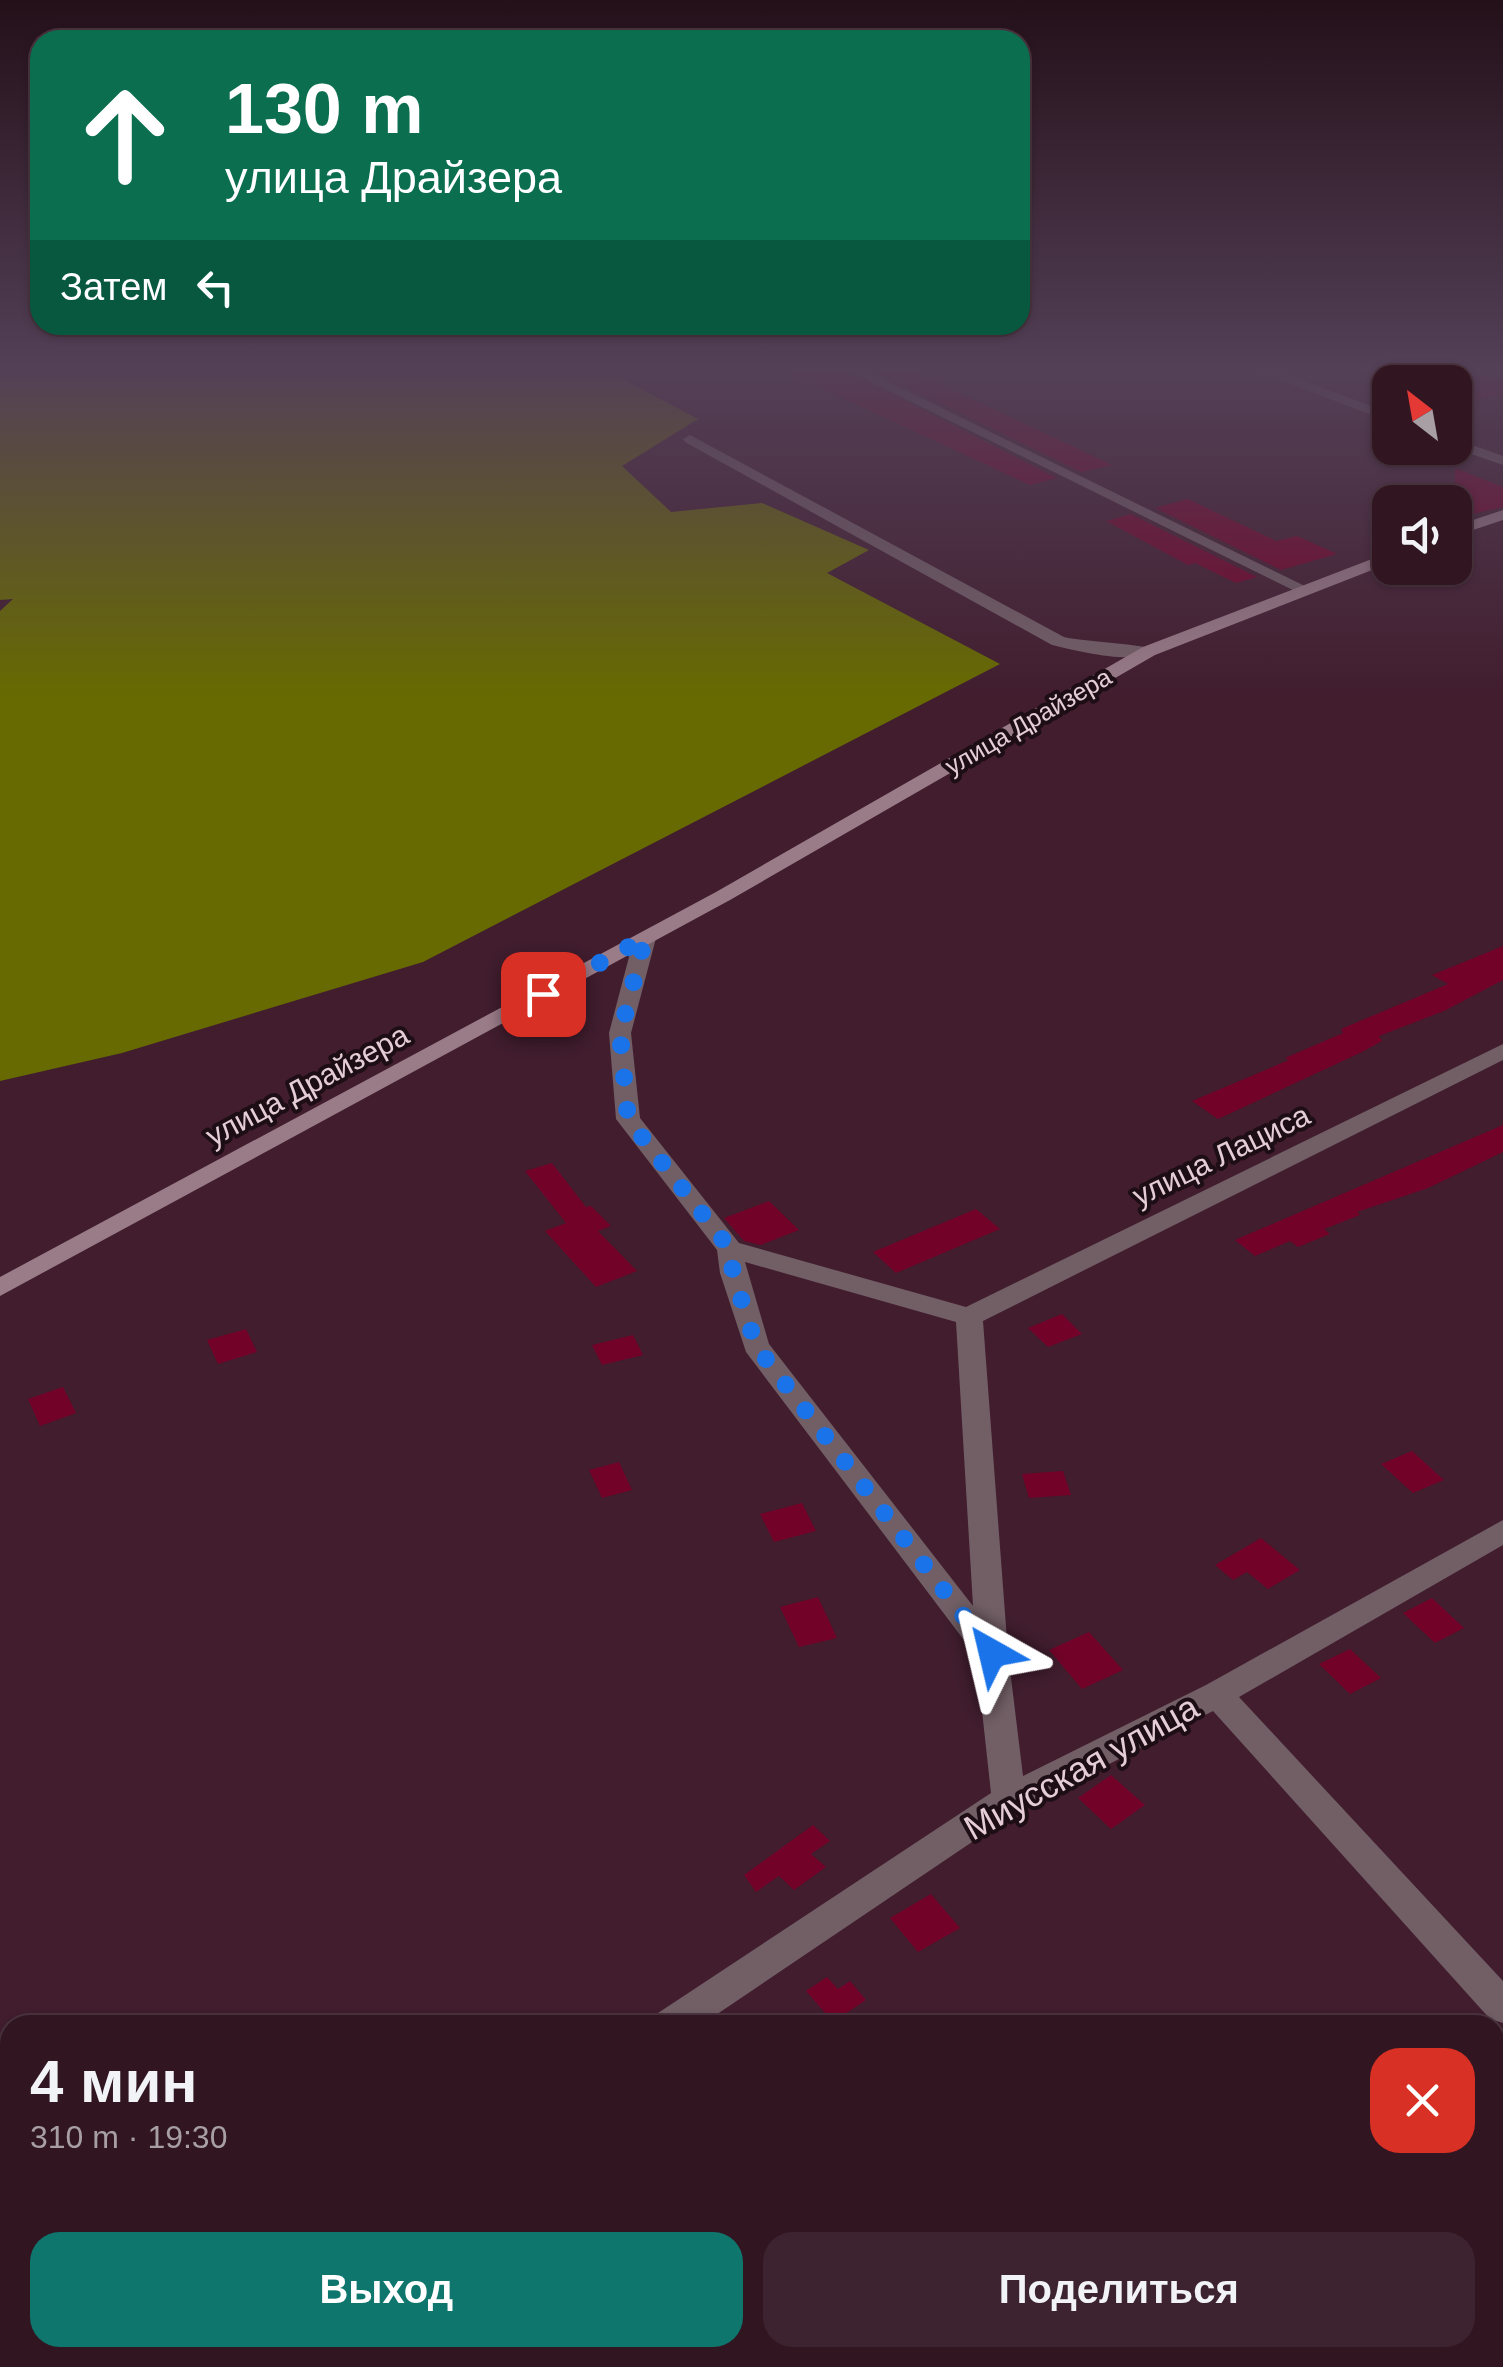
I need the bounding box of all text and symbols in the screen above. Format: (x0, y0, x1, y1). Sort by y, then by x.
icon: ahead (60, 70, 190, 200)
text: 130 m (225, 70, 423, 148)
text: улица Драйзера (225, 152, 562, 203)
icon: left (188, 260, 243, 315)
text: Затем (60, 266, 168, 308)
north arrow (1372, 365, 1472, 465)
map controls (1372, 365, 1472, 585)
button: sound (1372, 485, 1472, 585)
street label: улица Драйзера (940, 662, 1116, 780)
pin (501, 952, 586, 1037)
icon: arrive (516, 967, 571, 1022)
street label: улица Драйзера (200, 1018, 414, 1152)
street label: улица Лациса (1127, 1098, 1315, 1212)
position arrow (940, 1601, 1044, 1705)
street label: Миусская улица (957, 1686, 1205, 1847)
text: 4 мин (30, 2048, 198, 2115)
button: close (1370, 2048, 1475, 2153)
text: 310 m · 19:30 (30, 2119, 227, 2155)
button: Выход (30, 2232, 743, 2347)
button: Поделиться (763, 2232, 1475, 2347)

